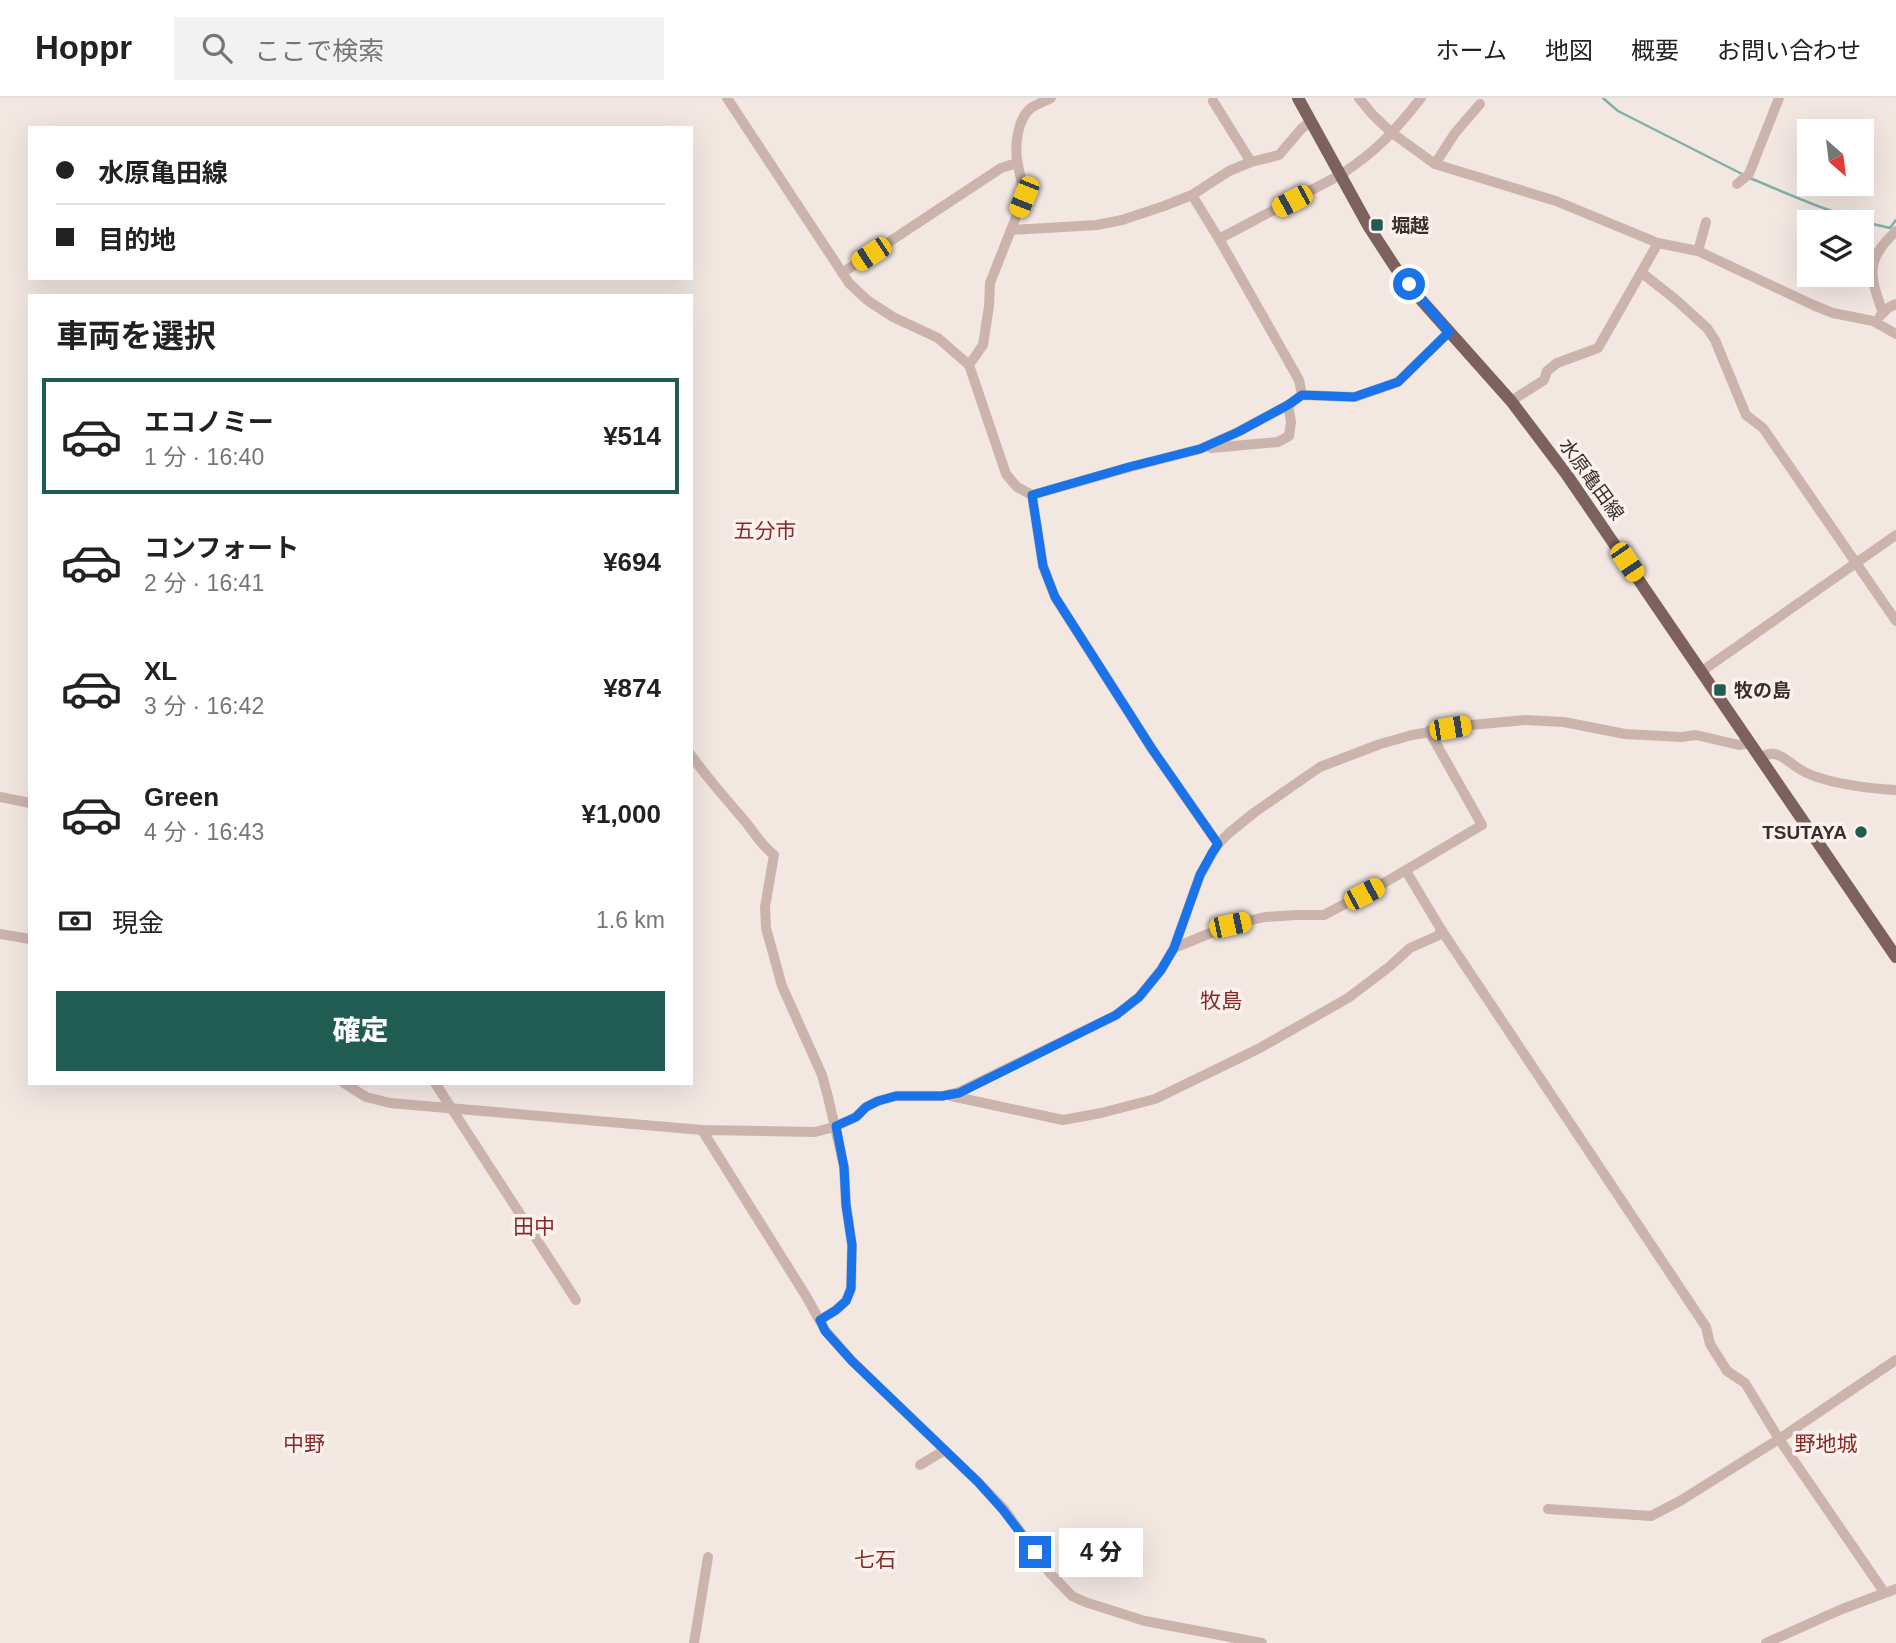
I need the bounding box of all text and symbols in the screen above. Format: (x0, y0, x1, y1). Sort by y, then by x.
search box (174, 17, 664, 80)
text: Hoppr (35, 29, 132, 66)
icon: search (198, 29, 236, 67)
text: ここで検索 (254, 36, 384, 66)
text: ホーム (1436, 37, 1507, 64)
text: 地図 (1545, 37, 1593, 64)
text: 概要 (1631, 37, 1679, 64)
text: お問い合わせ (1717, 37, 1861, 64)
north arrow (1797, 119, 1874, 196)
map controls (1797, 119, 1874, 287)
text: 水原亀田線 (98, 158, 228, 188)
car (1007, 174, 1042, 220)
car (1269, 182, 1316, 220)
button: layers (1797, 210, 1874, 287)
place label: 堀越 (1391, 215, 1429, 236)
marker: 堀越 (1369, 217, 1385, 233)
text: 目的地 (98, 225, 176, 255)
car (848, 234, 895, 274)
route start (1393, 268, 1425, 300)
text: 車両を選択 (56, 318, 216, 354)
icon: car (60, 405, 123, 468)
text: エコノミー (144, 407, 274, 437)
text: ¥514 (603, 421, 661, 451)
street label: 水原亀田線 (1555, 435, 1628, 524)
text: 1 分 · 16:40 (144, 444, 264, 470)
district label: 五分市 (734, 519, 797, 542)
icon: car (60, 531, 123, 594)
text: コンフォート (144, 533, 299, 563)
car (1607, 539, 1648, 585)
text: ¥694 (603, 547, 661, 577)
text: 2 分 · 16:41 (144, 570, 264, 596)
text: XL (144, 656, 177, 686)
icon: car (60, 657, 123, 720)
text: ¥874 (603, 673, 661, 703)
place label: 牧の島 (1734, 680, 1791, 701)
marker: 牧の島 (1712, 682, 1728, 698)
text: 3 分 · 16:42 (144, 693, 264, 719)
car (1428, 714, 1473, 742)
text: Green (144, 782, 219, 812)
icon: car (60, 783, 123, 846)
text: ¥1,000 (581, 799, 661, 829)
text: 4 分 · 16:43 (144, 819, 264, 845)
place label: TSUTAYA (1762, 822, 1847, 843)
marker: TSUTAYA (1853, 824, 1869, 840)
car (1341, 875, 1388, 913)
icon: cash (56, 902, 94, 940)
text: 1.6 km (596, 907, 665, 933)
text: 現金 (112, 908, 164, 938)
car (1208, 910, 1253, 940)
district label: 牧島 (1200, 989, 1242, 1012)
button: 確定 (56, 991, 665, 1071)
district label: 田中 (513, 1215, 555, 1238)
district label: 中野 (283, 1432, 325, 1455)
district label: 野地城 (1795, 1432, 1858, 1455)
callout: 4 分 (1060, 1528, 1144, 1576)
route end (1019, 1536, 1051, 1568)
text: 4 分 (1080, 1539, 1122, 1565)
district label: 七石 (854, 1548, 896, 1571)

